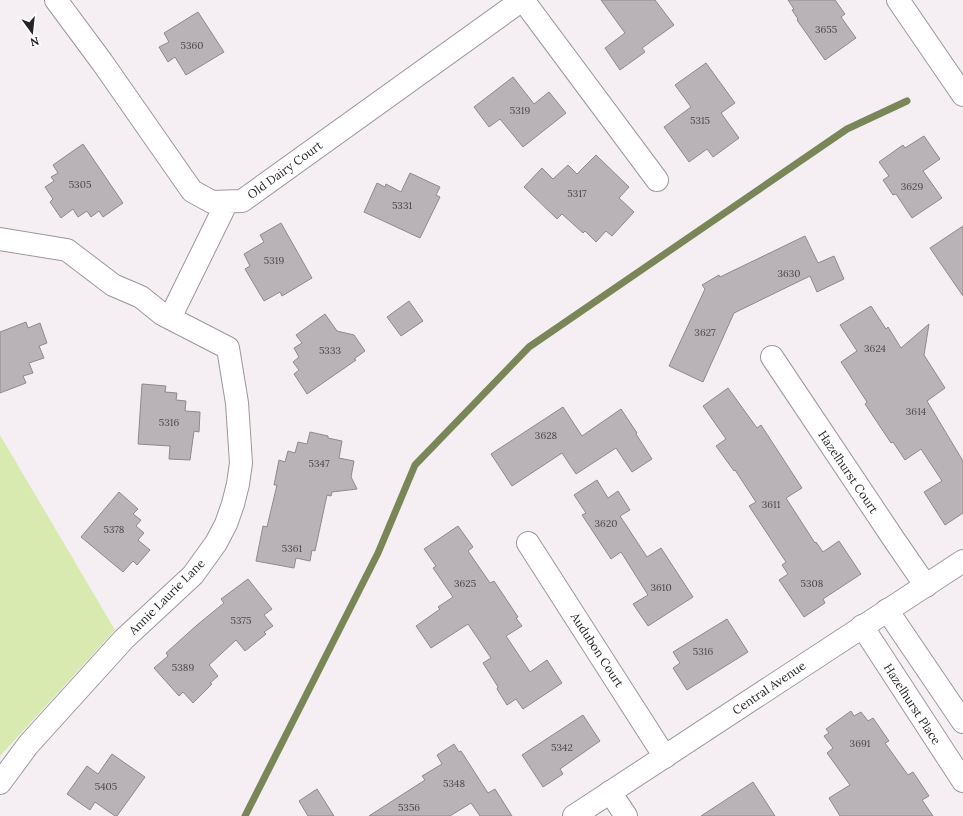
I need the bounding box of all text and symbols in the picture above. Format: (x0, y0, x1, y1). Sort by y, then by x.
north arrow (12, 12, 52, 52)
house number: 3655 (815, 23, 837, 36)
text: N (28, 34, 41, 50)
house number: 5360 (180, 39, 204, 52)
house number: 5319 (510, 104, 530, 117)
house number: 5315 (690, 114, 710, 127)
street label: Old Dairy Court (244, 137, 325, 202)
house number: 5305 (69, 178, 91, 191)
house number: 3629 (901, 180, 923, 193)
house number: 5317 (567, 187, 587, 200)
house number: 5331 (392, 199, 412, 212)
house number: 5319 (264, 254, 284, 267)
house number: 3630 (777, 267, 801, 280)
house number: 3627 (694, 326, 716, 339)
house number: 3624 (864, 342, 887, 355)
house number: 5333 (319, 344, 342, 357)
house number: 3614 (906, 405, 927, 418)
house number: 5316 (159, 416, 179, 429)
street label: Hazelhurst Court (815, 427, 882, 516)
house number: 3628 (535, 429, 558, 442)
house number: 5347 (308, 457, 330, 470)
house number: 3611 (762, 498, 781, 511)
house number: 3620 (595, 517, 617, 530)
house number: 5378 (103, 523, 125, 536)
house number: 5361 (282, 542, 303, 555)
street label: Annie Laurie Lane (125, 555, 208, 638)
house number: 3625 (454, 577, 476, 590)
house number: 5308 (801, 577, 824, 590)
house number: 3610 (650, 581, 672, 594)
street label: Audubon Court (567, 609, 627, 690)
house number: 5375 (231, 614, 251, 627)
house number: 5316 (693, 645, 713, 658)
street label: Central Avenue (729, 657, 809, 718)
street label: Hazelhurst Place (881, 660, 944, 747)
house number: 5389 (172, 661, 194, 674)
house number: 3691 (850, 737, 871, 750)
house number: 5342 (551, 741, 573, 754)
house number: 5348 (443, 777, 465, 790)
house number: 5405 (95, 780, 117, 793)
house number: 5356 (398, 801, 420, 814)

